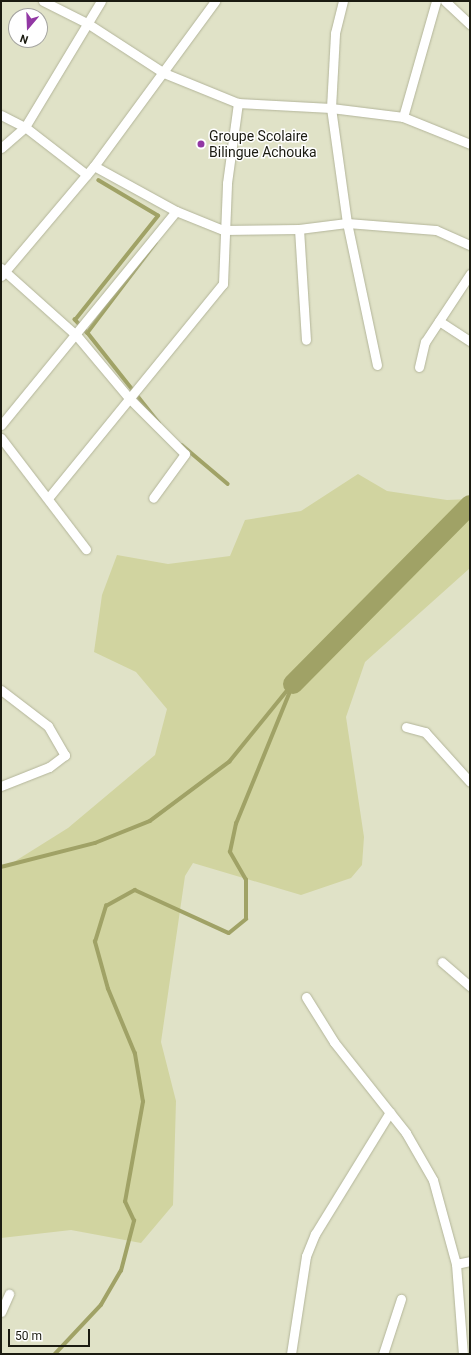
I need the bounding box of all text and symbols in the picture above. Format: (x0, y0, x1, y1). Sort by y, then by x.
north arrow (8, 8, 48, 48)
text: N (18, 31, 30, 46)
place label: Groupe Scolaire Bilingue Achouka (209, 128, 317, 160)
marker: Groupe Scolaire Bilingue Achouka (196, 139, 206, 149)
scale bar (10, 1321, 92, 1347)
text: 50 m (15, 1329, 42, 1343)

